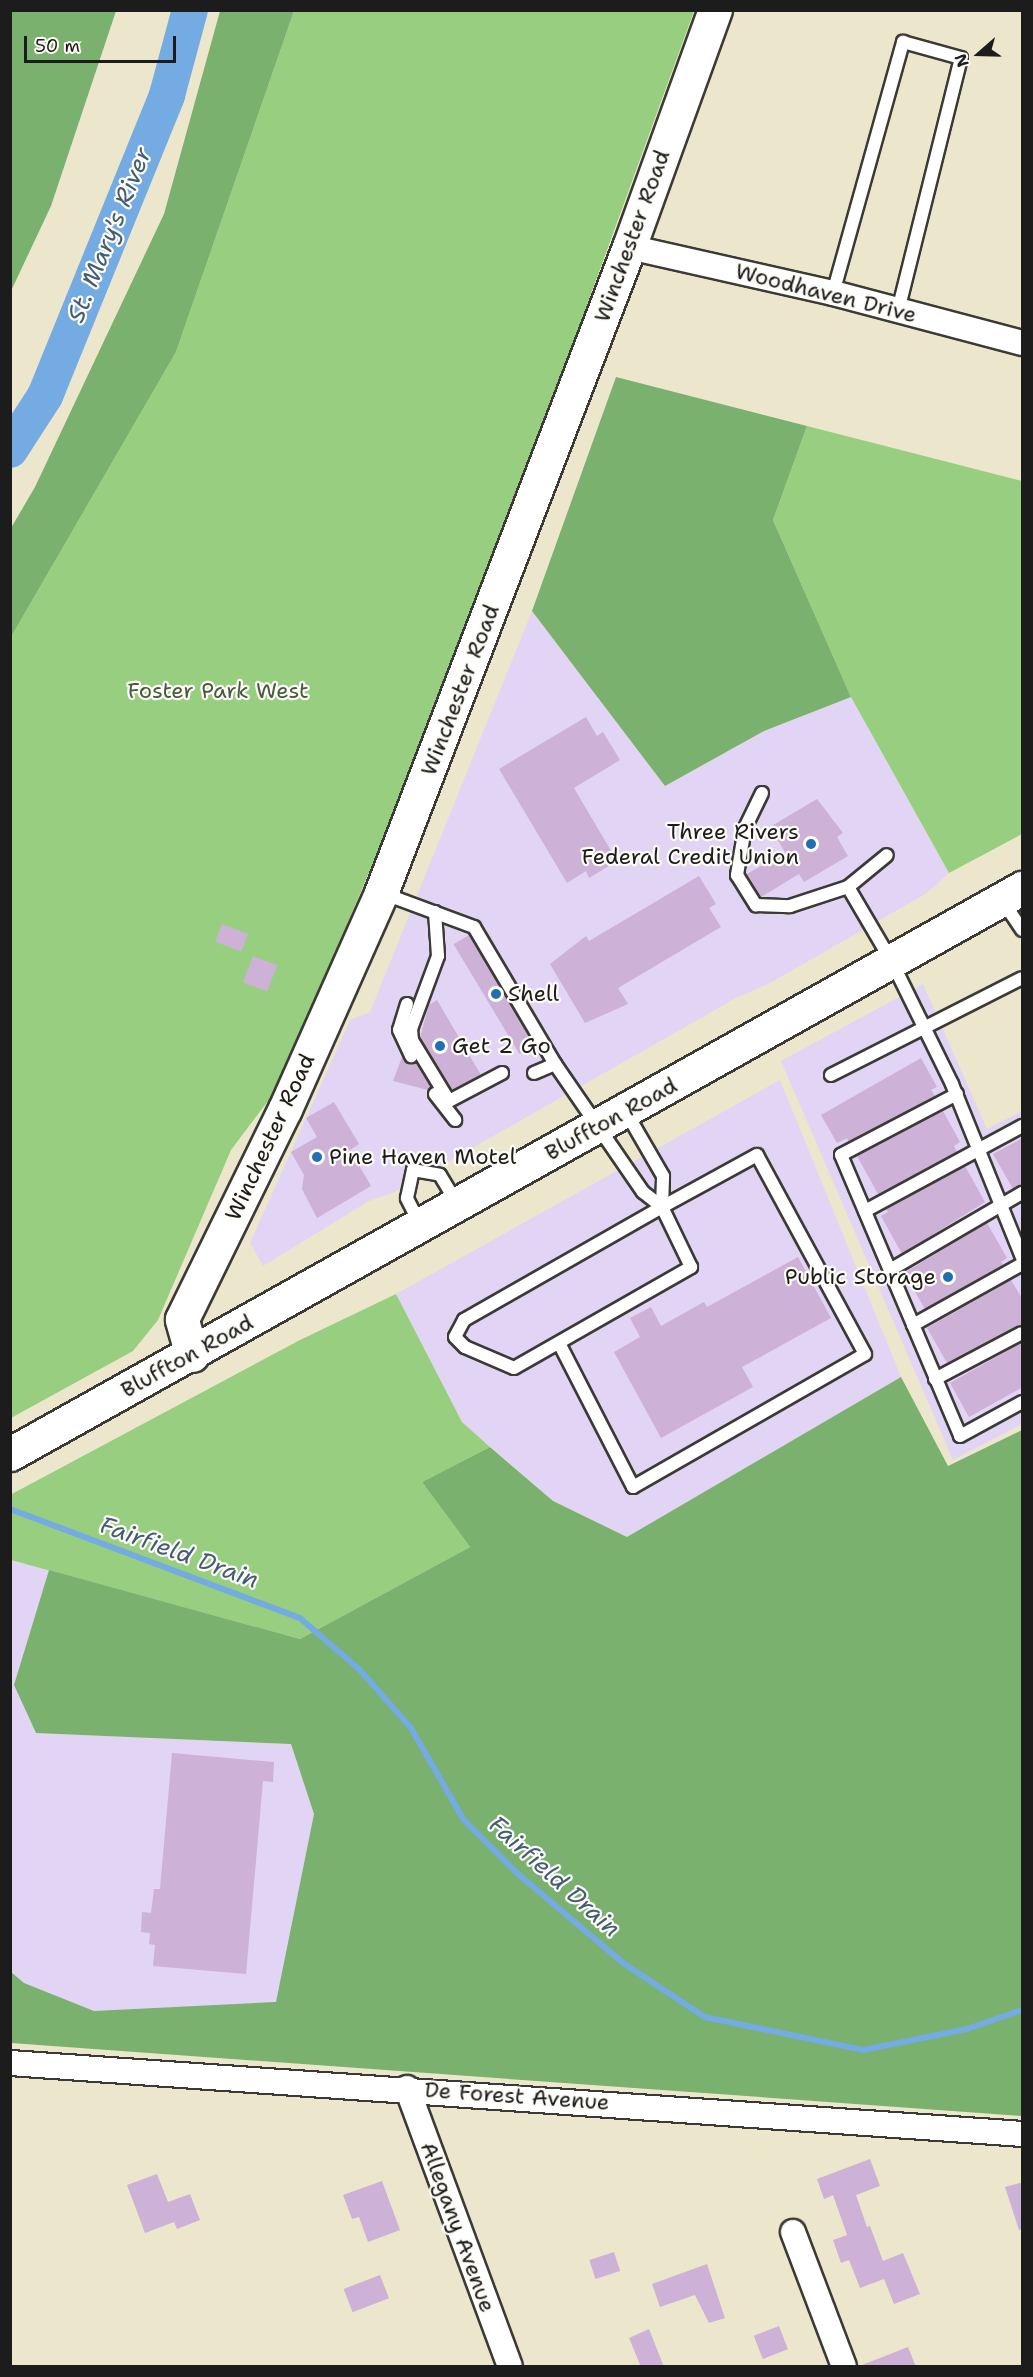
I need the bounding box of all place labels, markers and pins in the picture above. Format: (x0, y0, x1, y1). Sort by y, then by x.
place label: Three Rivers Federal Credit Union (581, 818, 799, 870)
marker: Three Rivers Federal Credit Union (804, 837, 818, 851)
place label: Shell (508, 981, 559, 1007)
marker: Shell (489, 987, 503, 1001)
place label: Get 2 Go (452, 1033, 551, 1059)
marker: Get 2 Go (433, 1039, 447, 1053)
place label: Pine Haven Motel (329, 1144, 516, 1170)
marker: Pine Haven Motel (310, 1150, 324, 1164)
place label: Public Storage (785, 1264, 936, 1290)
marker: Public Storage (941, 1270, 955, 1284)

